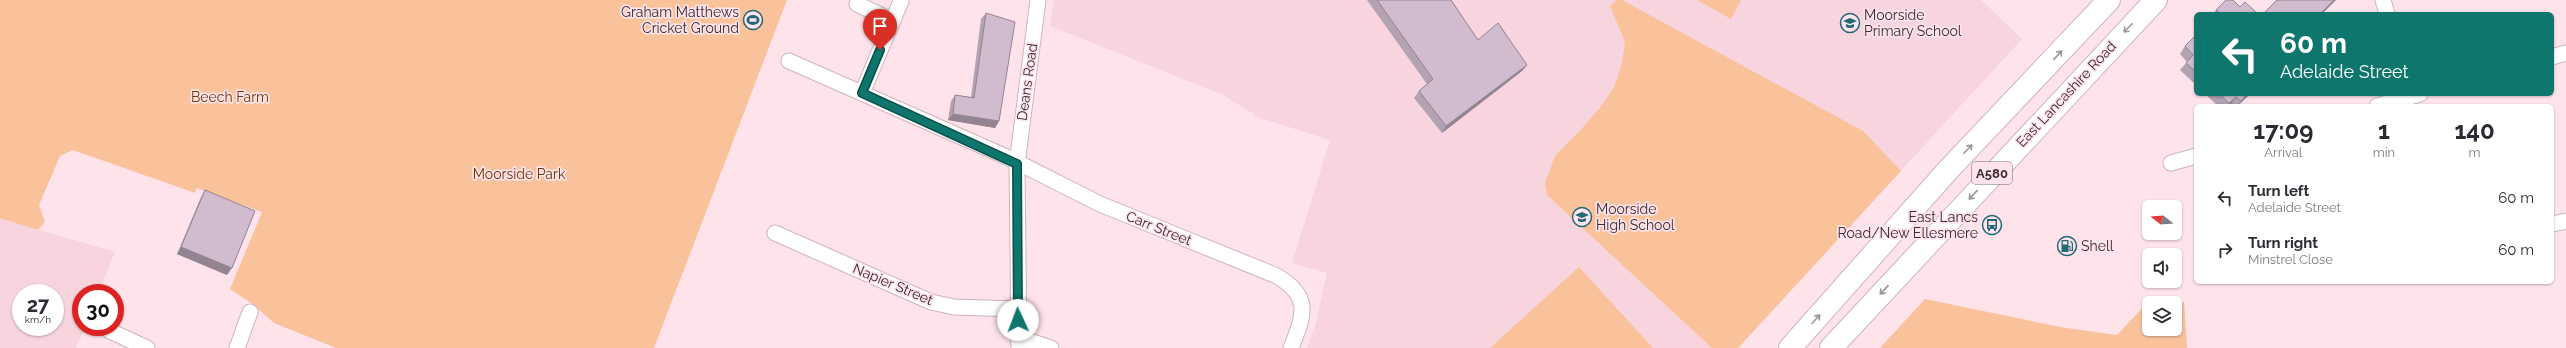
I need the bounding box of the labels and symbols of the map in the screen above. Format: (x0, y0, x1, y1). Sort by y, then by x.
place label: Graham Matthews Cricket Ground (621, 4, 739, 36)
place label: Moorside Primary School (1864, 7, 1962, 39)
sports icon: Graham Matthews Cricket Ground (742, 9, 764, 31)
pin (863, 9, 897, 50)
school or university icon: Moorside Primary School (1839, 12, 1861, 34)
one-way arrow (2123, 23, 2133, 33)
street label: East Lancashire Road (2013, 38, 2119, 150)
street label: Deans Road (1014, 42, 1040, 122)
one-way arrow (2053, 50, 2063, 60)
park label: Beech Farm (191, 89, 269, 105)
one-way arrow (1963, 144, 1973, 154)
road number: A580 (1972, 162, 2012, 184)
park label: Moorside Park (473, 166, 566, 182)
one-way arrow (1969, 189, 1978, 199)
north arrow (2142, 200, 2182, 240)
place label: Moorside High School (1596, 201, 1675, 233)
school or university icon: Moorside High School (1571, 206, 1593, 228)
street label: Carr Street (1124, 208, 1194, 248)
place label: East Lancs Road/New Ellesmere (1838, 209, 1978, 241)
bus stop icon: East Lancs Road/New Ellesmere (1981, 214, 2003, 236)
fuel station icon: Shell (2056, 235, 2078, 257)
place label: Shell (2081, 238, 2114, 254)
street label: Napier Street (851, 260, 936, 308)
speed limit sign: 30 (72, 284, 124, 336)
one-way arrow (1880, 285, 1889, 295)
position arrow (997, 299, 1039, 341)
one-way arrow (1811, 314, 1821, 324)

